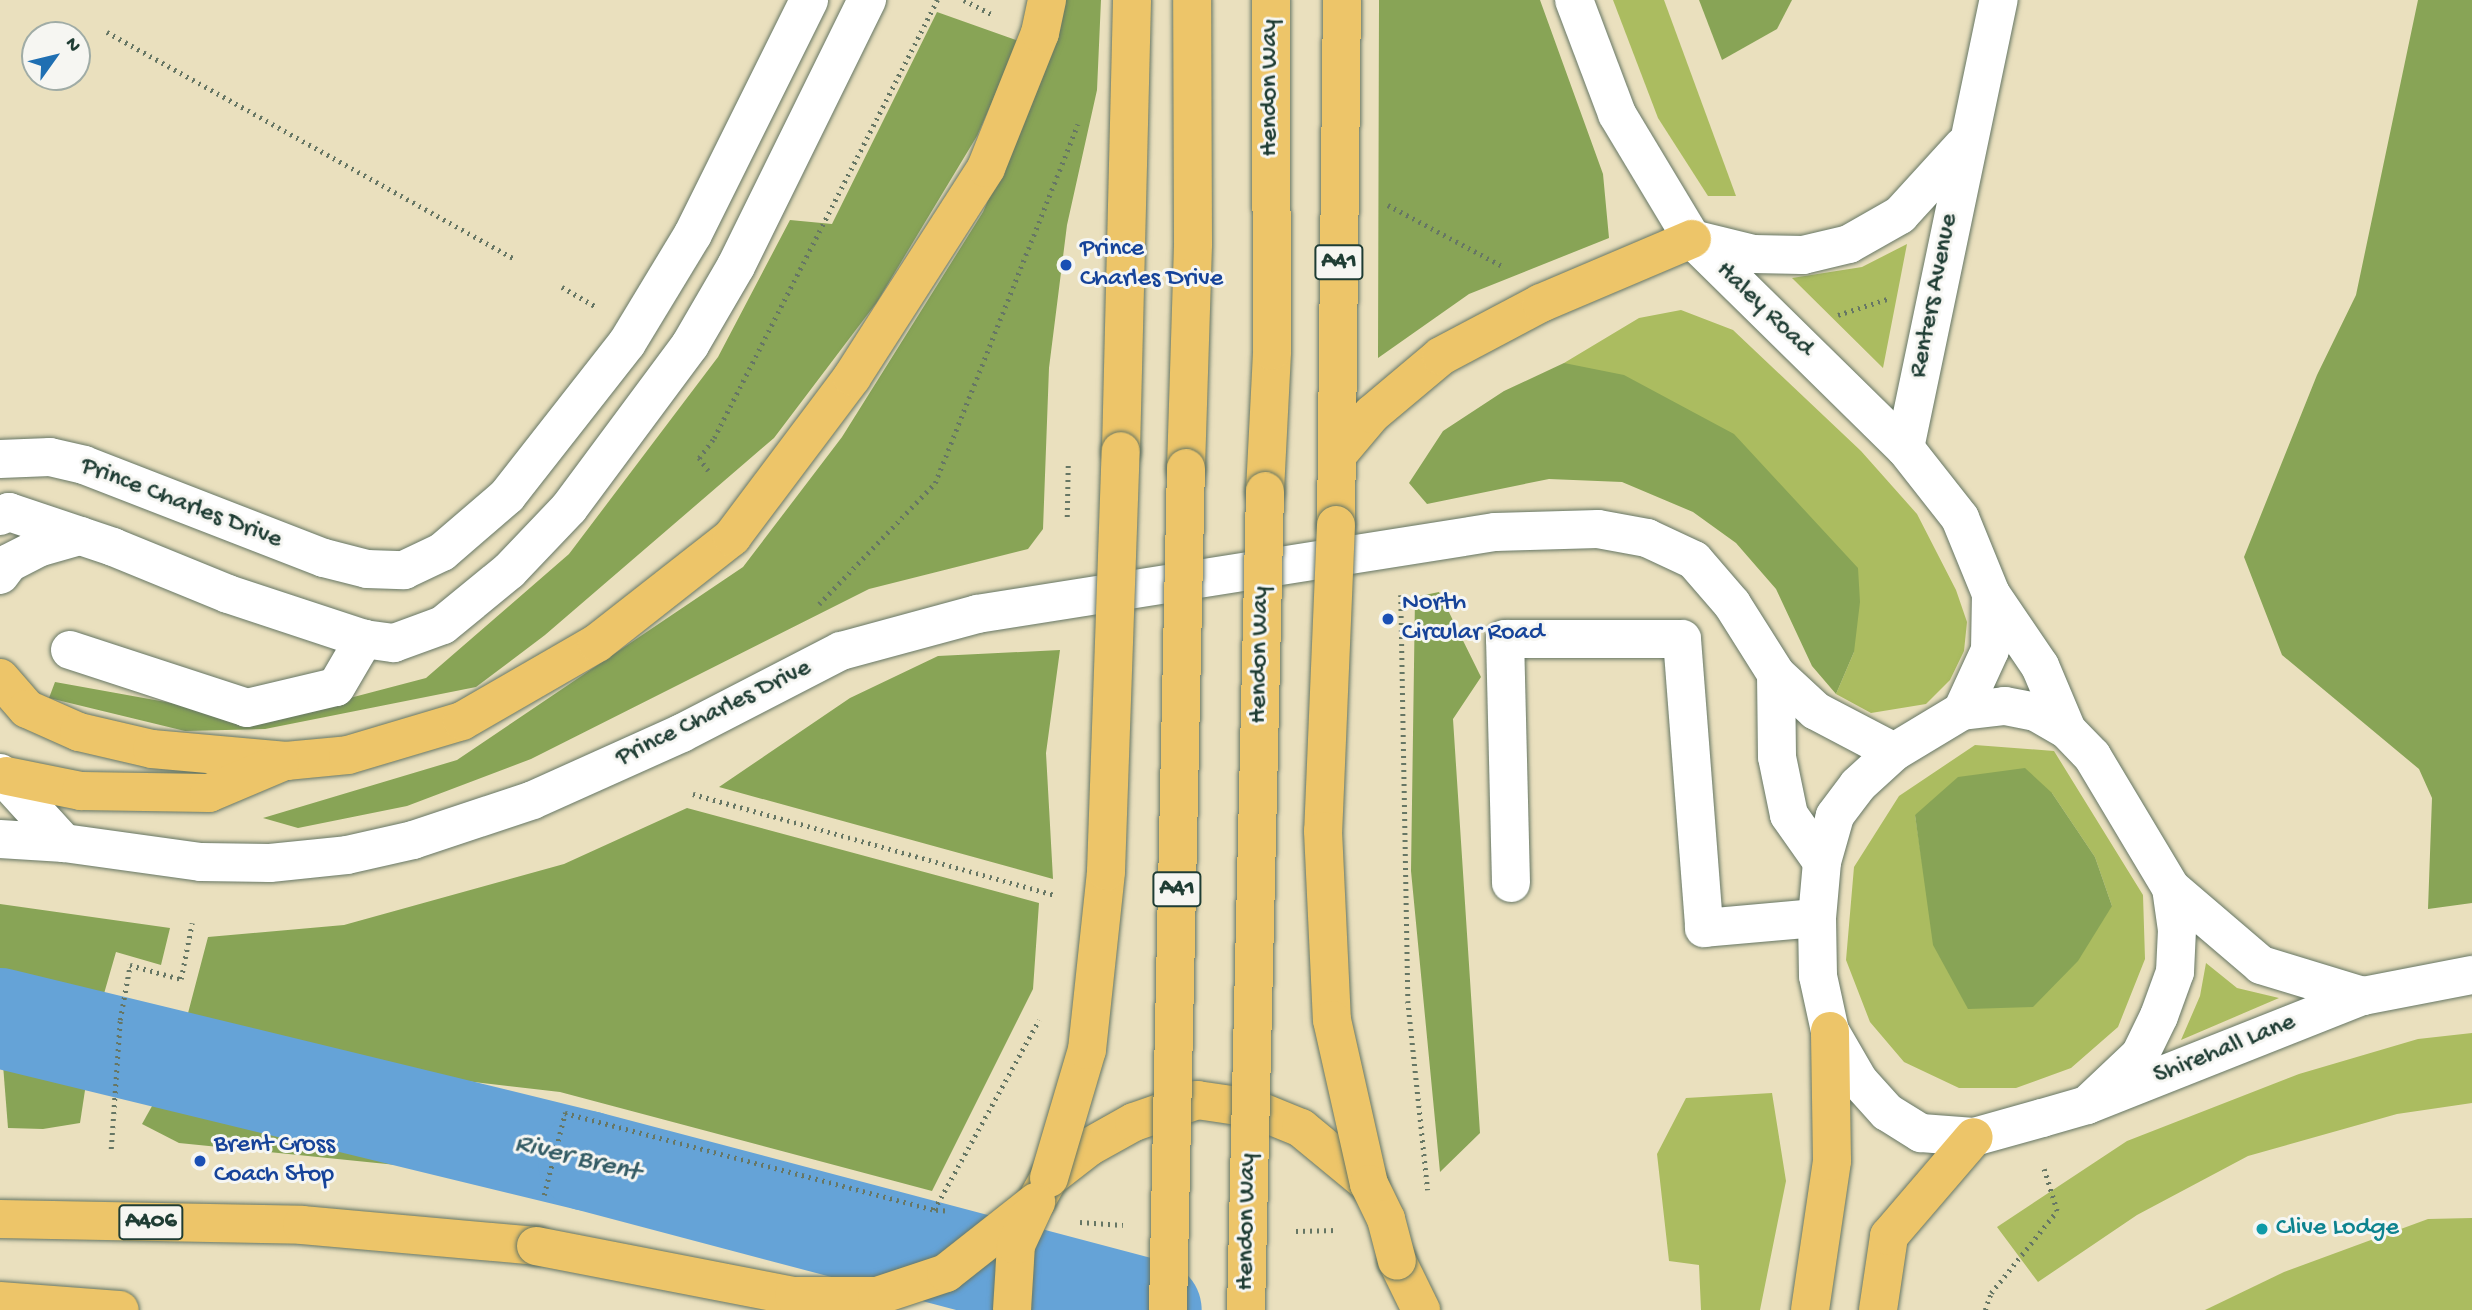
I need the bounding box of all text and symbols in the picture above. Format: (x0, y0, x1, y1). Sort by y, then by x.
street label: Hendon Way (1255, 19, 1287, 157)
north arrow (21, 21, 91, 91)
text: N (59, 34, 85, 57)
street label: Renters Avenue (1904, 211, 1966, 381)
place label: Prince Charles Drive (1080, 234, 1223, 296)
road number: A41 (1313, 242, 1365, 282)
street label: Haley Road (1709, 256, 1819, 364)
marker: Prince Charles Drive (1058, 257, 1074, 273)
street label: Prince Charles Drive (76, 451, 286, 557)
street label: Hendon Way (1244, 586, 1278, 724)
place label: North Circular Road (1402, 588, 1544, 650)
marker: North Circular Road (1380, 611, 1396, 627)
street label: Prince Charles Drive (611, 653, 817, 775)
road number: A41 (1151, 868, 1203, 909)
street label: Shirehall Lane (2150, 1007, 2300, 1093)
water label: River Brent (511, 1127, 643, 1191)
place label: Brent Cross Coach Stop (214, 1130, 335, 1192)
marker: Brent Cross Coach Stop (192, 1153, 208, 1169)
street label: Hendon Way (1231, 1153, 1265, 1291)
road number: A406 (118, 1202, 184, 1242)
place label: Clive Lodge (2276, 1213, 2399, 1245)
marker: Clive Lodge (2254, 1221, 2270, 1237)

